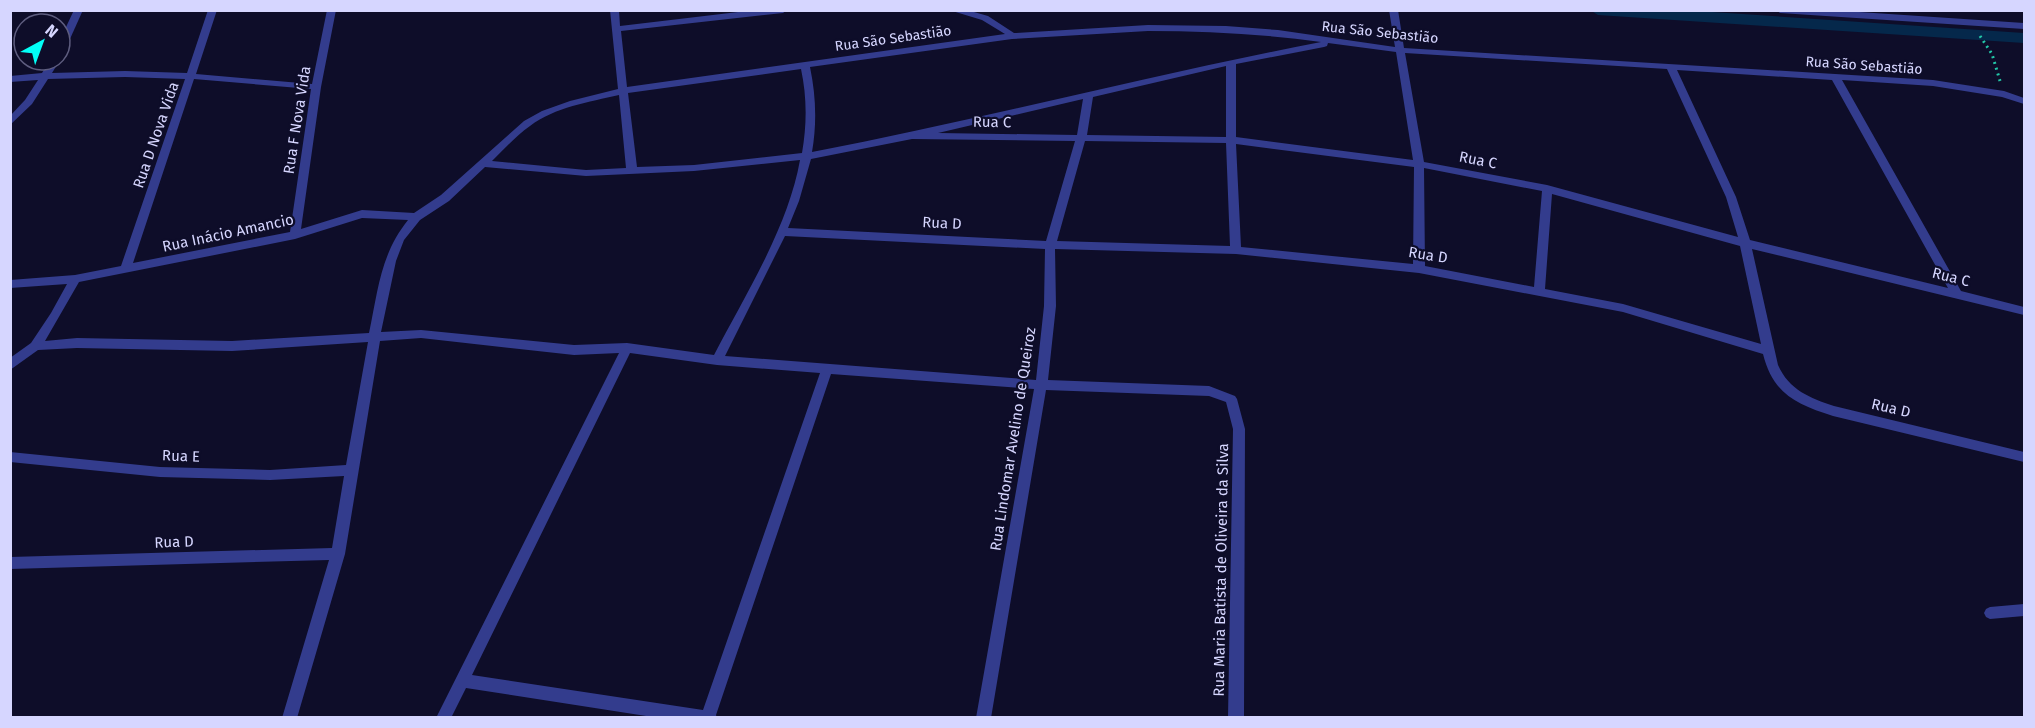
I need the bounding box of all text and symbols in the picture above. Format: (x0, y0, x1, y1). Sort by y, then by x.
north arrow (12, 12, 72, 72)
street label: Rua São Sebastião (1321, 18, 1439, 47)
text: N (41, 20, 62, 42)
street label: Rua São Sebastião (834, 22, 952, 55)
street label: Rua São Sebastião (1805, 53, 1923, 78)
street label: Rua F Nova Vida (280, 65, 314, 175)
street label: Rua D Nova Vida (129, 79, 183, 191)
street label: Rua C (973, 113, 1012, 131)
street label: Rua C (1457, 148, 1499, 173)
street label: Rua Inácio Amancio (161, 210, 295, 256)
street label: Rua D (922, 213, 962, 233)
street label: Rua D (1407, 243, 1449, 267)
street label: Rua C (1930, 264, 1972, 291)
street label: Rua Lindomar Avelino de Queiroz (986, 325, 1040, 552)
street label: Rua D (1870, 395, 1912, 421)
street label: Rua Maria Batista de Oliveira da Silva (1210, 443, 1232, 697)
street label: Rua E (162, 446, 200, 466)
street label: Rua D (154, 532, 194, 552)

